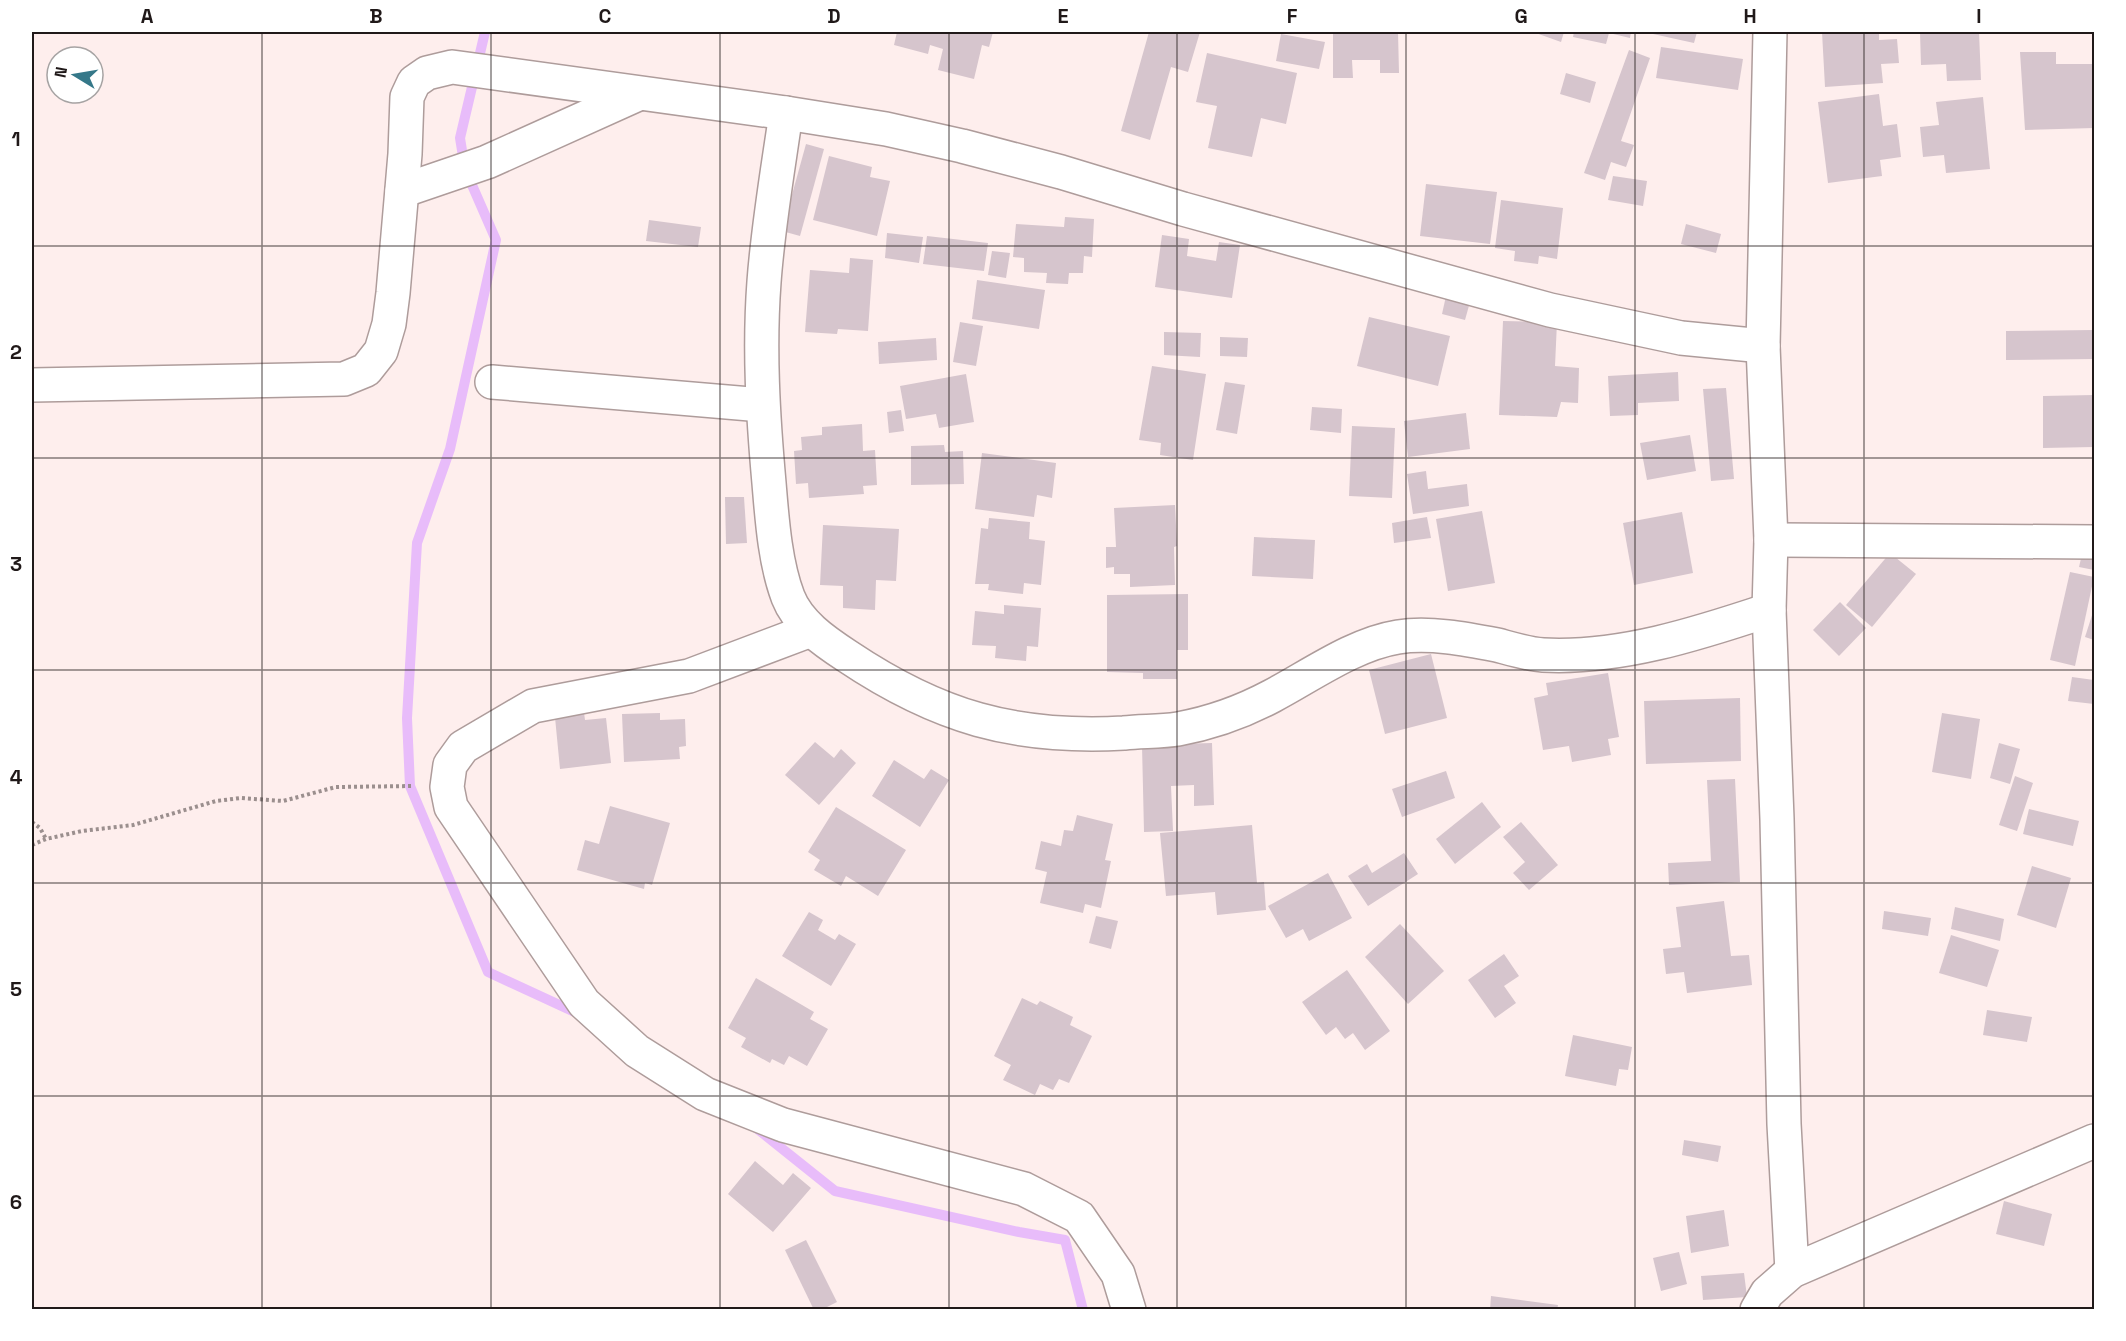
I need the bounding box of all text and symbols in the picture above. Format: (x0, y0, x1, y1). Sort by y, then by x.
text: A (141, 3, 154, 29)
text: B (369, 3, 383, 29)
text: C (599, 3, 612, 29)
text: D (827, 3, 841, 29)
text: E (1057, 3, 1069, 29)
text: F (1287, 3, 1298, 29)
text: G (1514, 3, 1528, 29)
text: H (1743, 3, 1757, 29)
text: I (1976, 3, 1982, 29)
north arrow (45, 45, 105, 105)
text: N (49, 65, 72, 80)
text: 1 (11, 126, 21, 152)
text: 2 (10, 339, 22, 365)
text: 3 (10, 551, 22, 577)
text: 4 (10, 764, 23, 790)
text: 5 (10, 976, 22, 1002)
text: 6 (10, 1189, 22, 1215)

